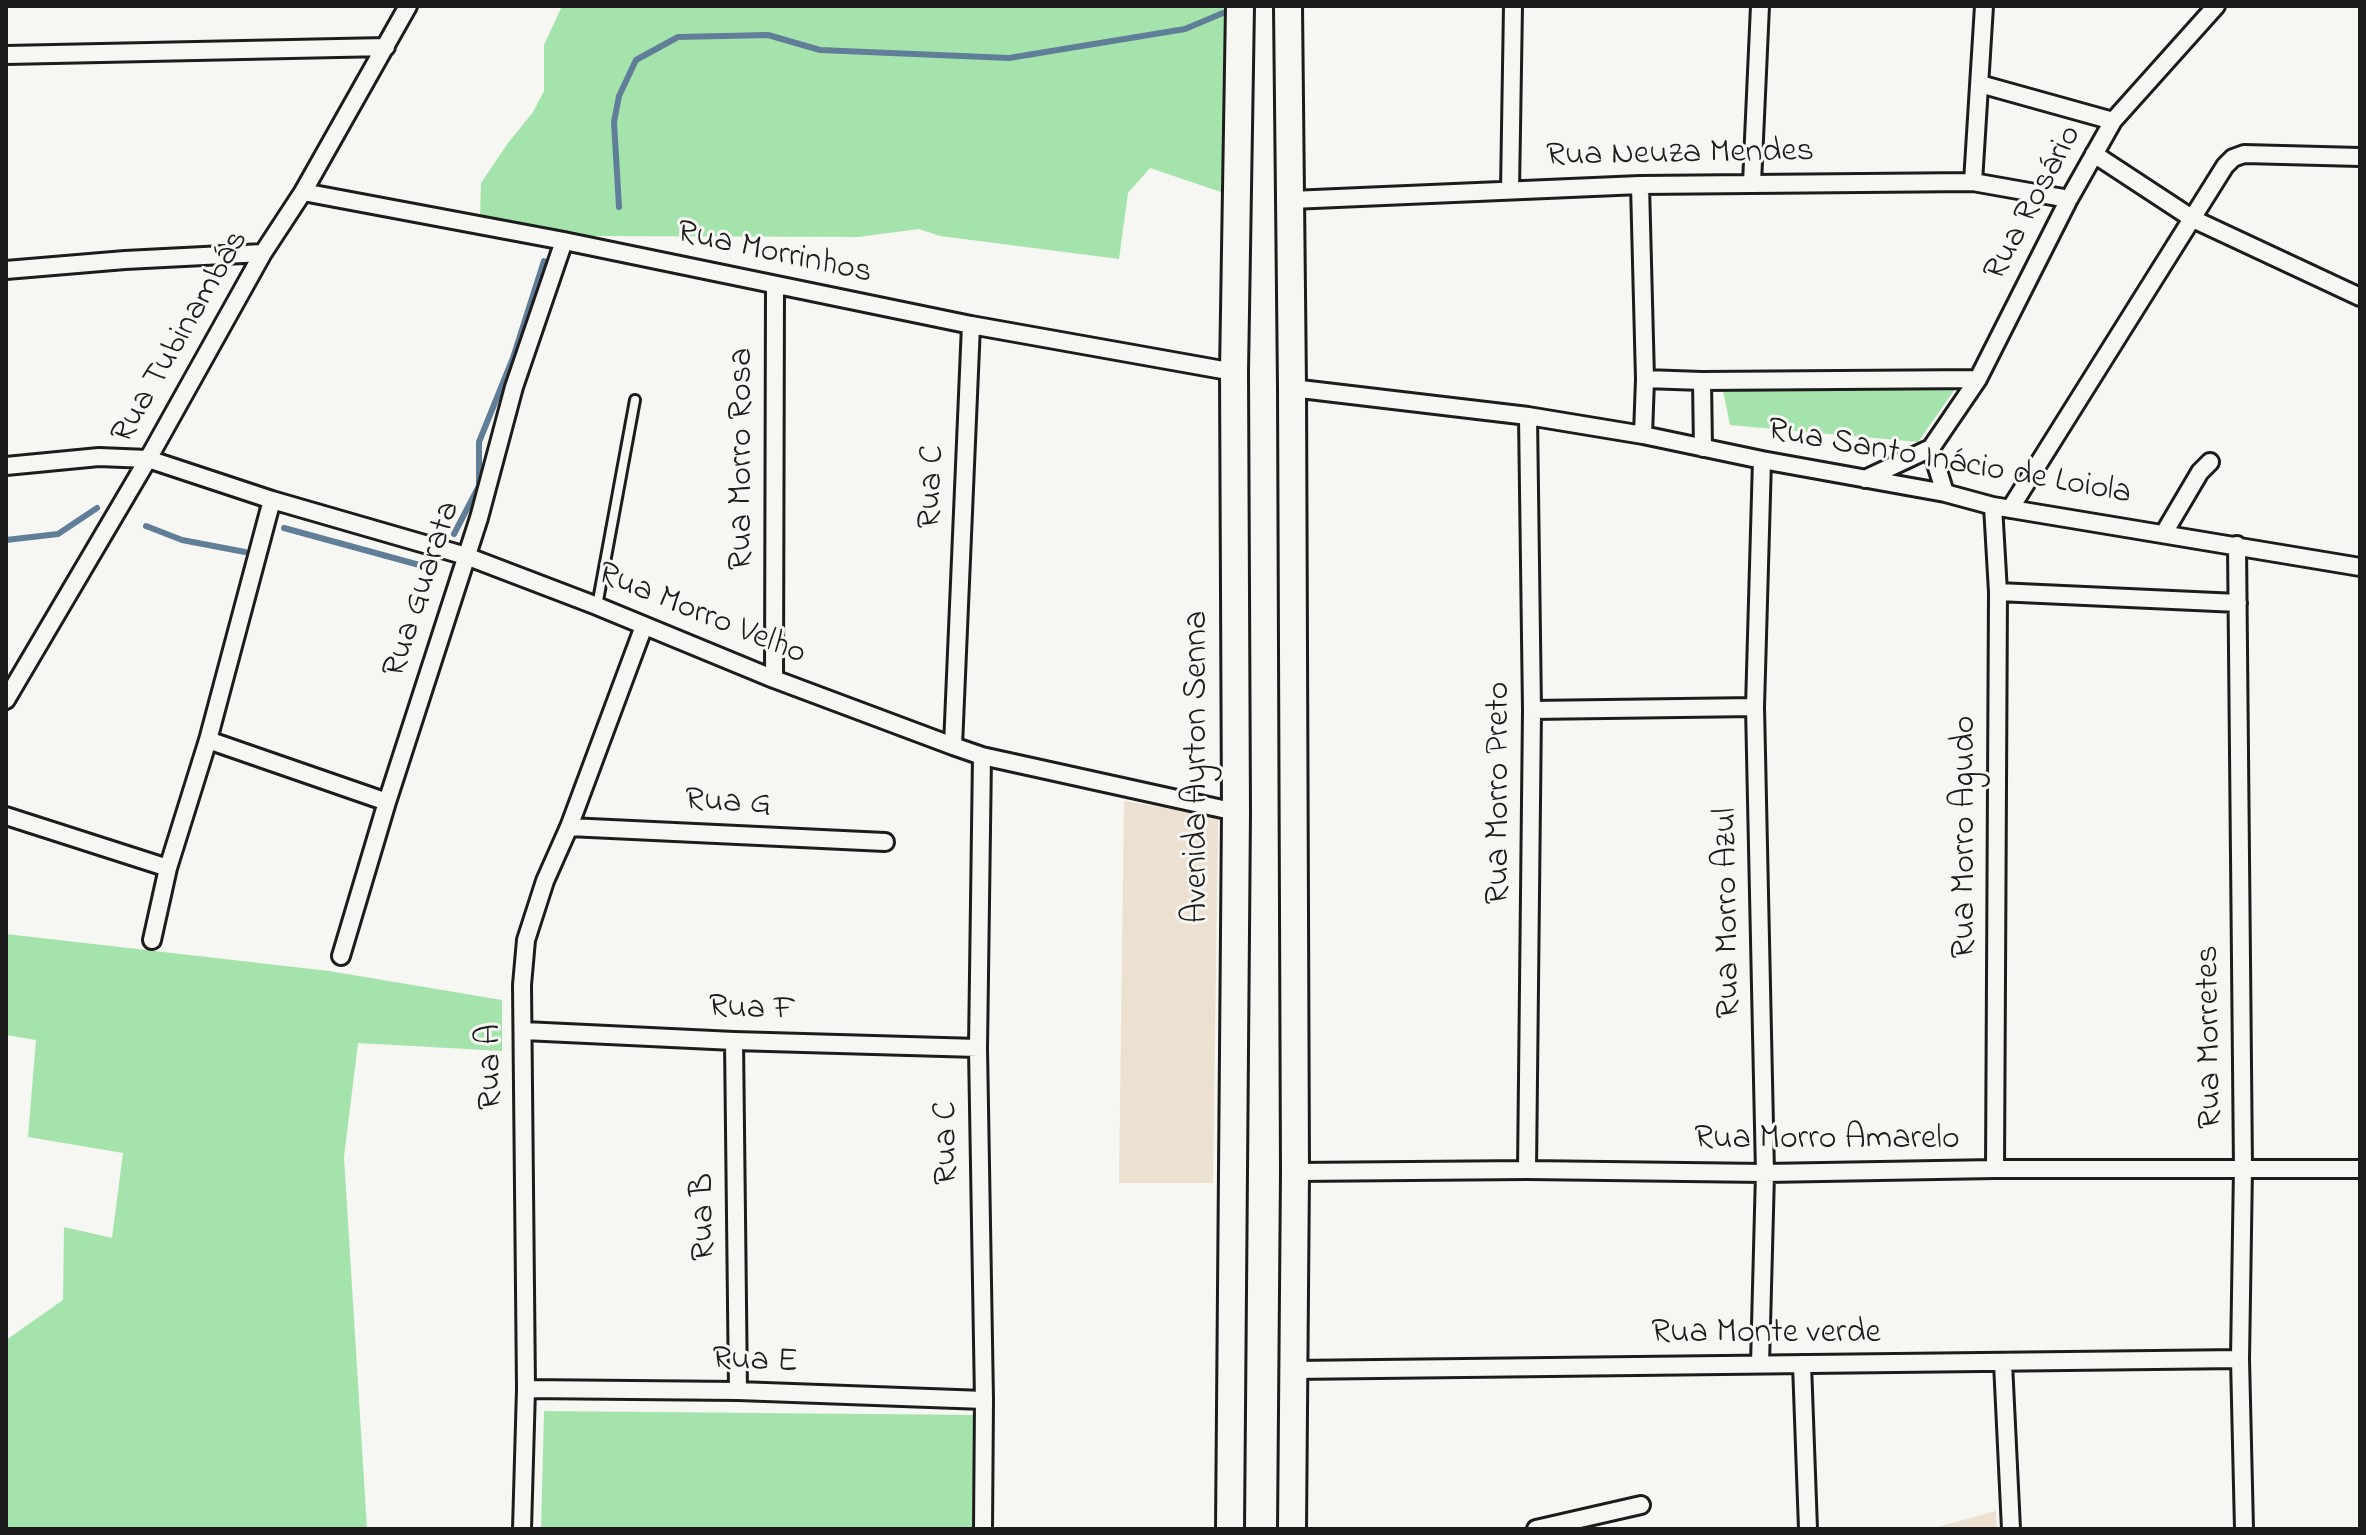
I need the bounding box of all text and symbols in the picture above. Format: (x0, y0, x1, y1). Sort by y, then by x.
street label: Rua Rosário (1977, 119, 2093, 289)
street label: Rua Neuza Mendes (1546, 133, 1814, 179)
street label: Rua Morrinhos (673, 214, 875, 296)
street label: Rua Tubinambás (104, 224, 260, 452)
street label: Rua Morro Rosa (724, 348, 764, 570)
street label: Rua Santo Inácio de Loiola (1764, 412, 2134, 516)
street label: Rua C (912, 444, 956, 530)
street label: Rua Guarata (376, 497, 472, 683)
street label: Rua Morro Velho (591, 556, 811, 676)
street label: Avenida Ayrton Senna (1179, 611, 1219, 923)
street label: Rua Morro Preto (1481, 681, 1521, 905)
street label: Rua Morro Agudo (1947, 716, 1987, 958)
street label: Rua G (684, 782, 772, 828)
street label: Rua Morro Azul (1708, 807, 1752, 1019)
street label: Rua Morretes (2190, 945, 2234, 1129)
street label: Rua F (708, 989, 796, 1033)
street label: Rua A (472, 1024, 514, 1110)
street label: Rua C (928, 1101, 970, 1185)
street label: Rua Morro Amarelo (1694, 1121, 1960, 1161)
street label: Rua B (685, 1173, 727, 1261)
street label: Rua Monte verde (1651, 1315, 1881, 1355)
street label: Rua E (712, 1341, 798, 1385)

